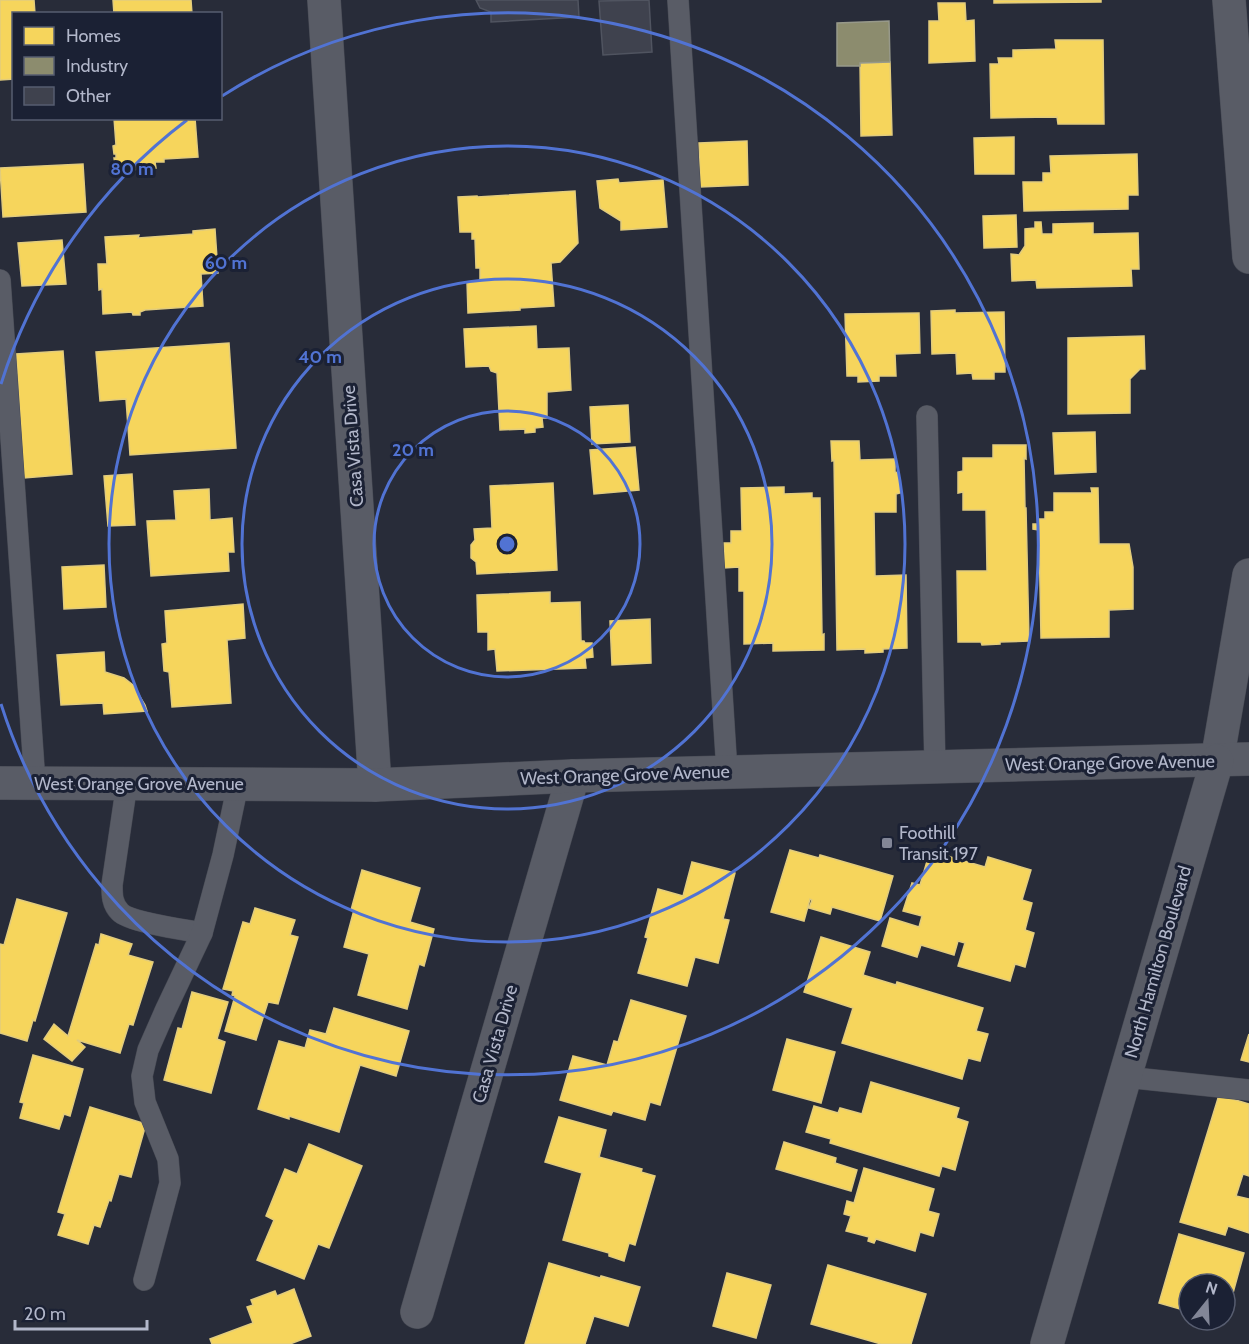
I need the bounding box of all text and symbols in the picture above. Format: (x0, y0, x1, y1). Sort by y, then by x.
legend (12, 12, 222, 120)
text: Homes (66, 25, 121, 47)
text: Industry (66, 55, 128, 77)
text: Other (66, 85, 111, 107)
text: 80 m (110, 158, 154, 180)
text: 60 m (205, 252, 247, 274)
text: 40 m (298, 346, 342, 368)
street label: Casa Vista Drive (338, 384, 368, 508)
text: 20 m (392, 439, 434, 461)
centre of rings (497, 534, 517, 554)
street label: West Orange Grove Avenue (1005, 750, 1215, 776)
street label: West Orange Grove Avenue (520, 760, 730, 790)
street label: West Orange Grove Avenue (34, 773, 244, 795)
place label: Foothill Transit 197 (899, 822, 978, 865)
marker: Foothill Transit 197 (880, 836, 894, 850)
street label: North Hamilton Boulevard (1120, 863, 1196, 1061)
street label: Casa Vista Drive (468, 982, 522, 1106)
north arrow (1177, 1272, 1237, 1332)
text: N (1203, 1277, 1220, 1299)
scale bar (15, 1293, 147, 1331)
text: 20 m (24, 1303, 66, 1325)

